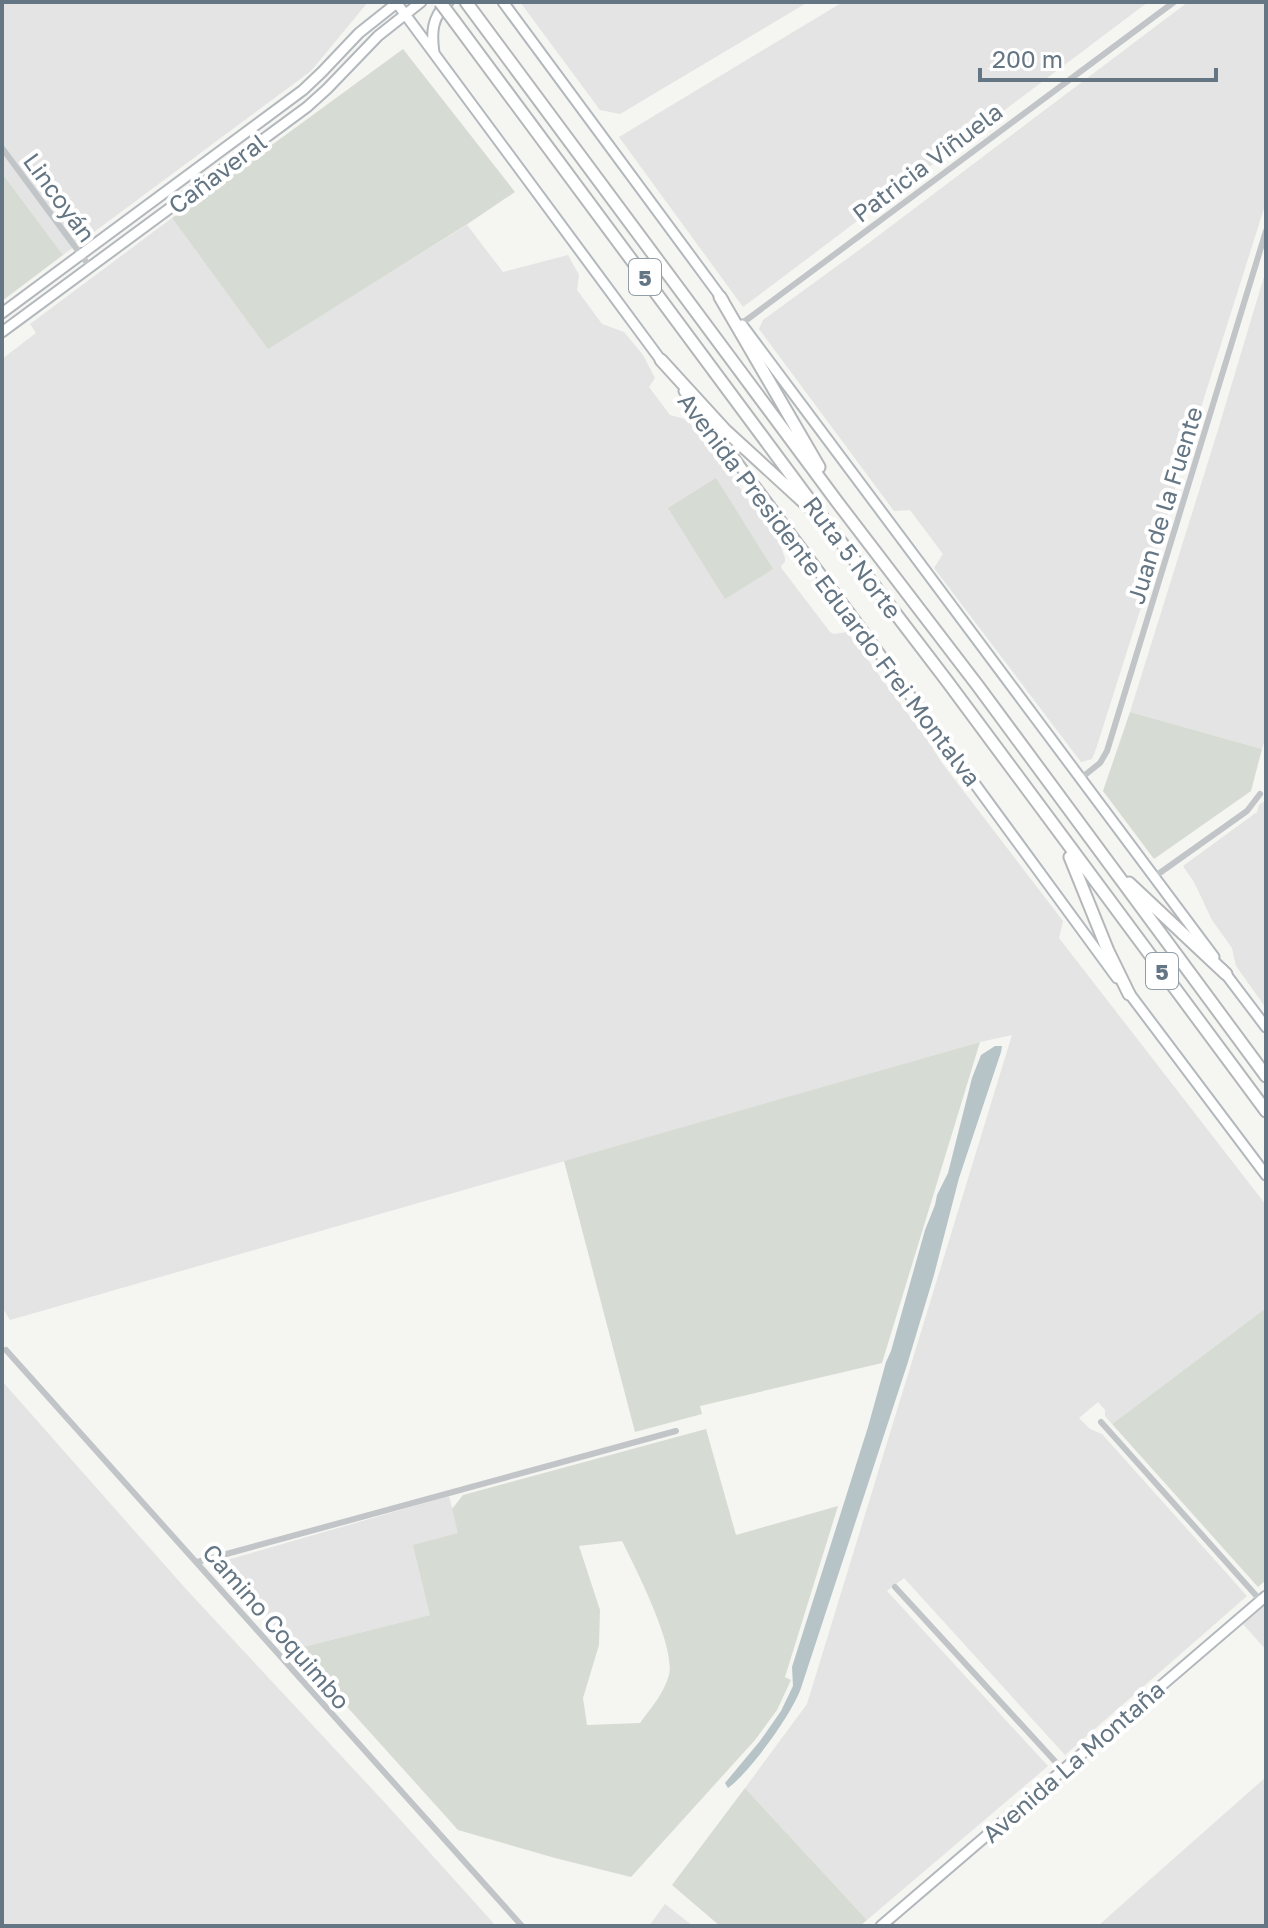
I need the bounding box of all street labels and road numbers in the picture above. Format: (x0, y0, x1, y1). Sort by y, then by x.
street label: Patricia Viñuela (846, 96, 1008, 228)
street label: Cañaveral (162, 127, 272, 219)
street label: Lincoyán (18, 147, 102, 247)
road number: 5 (629, 259, 661, 295)
street label: Avenida Presidente Eduardo Frei Montalva (672, 387, 988, 791)
street label: Juan de la Fuente (1120, 403, 1208, 607)
street label: Ruta 5 Norte (798, 490, 908, 624)
road number: 5 (1146, 953, 1178, 989)
street label: Camino Coquimbo (197, 1537, 357, 1715)
street label: Avenida La Montaña (976, 1674, 1170, 1848)

